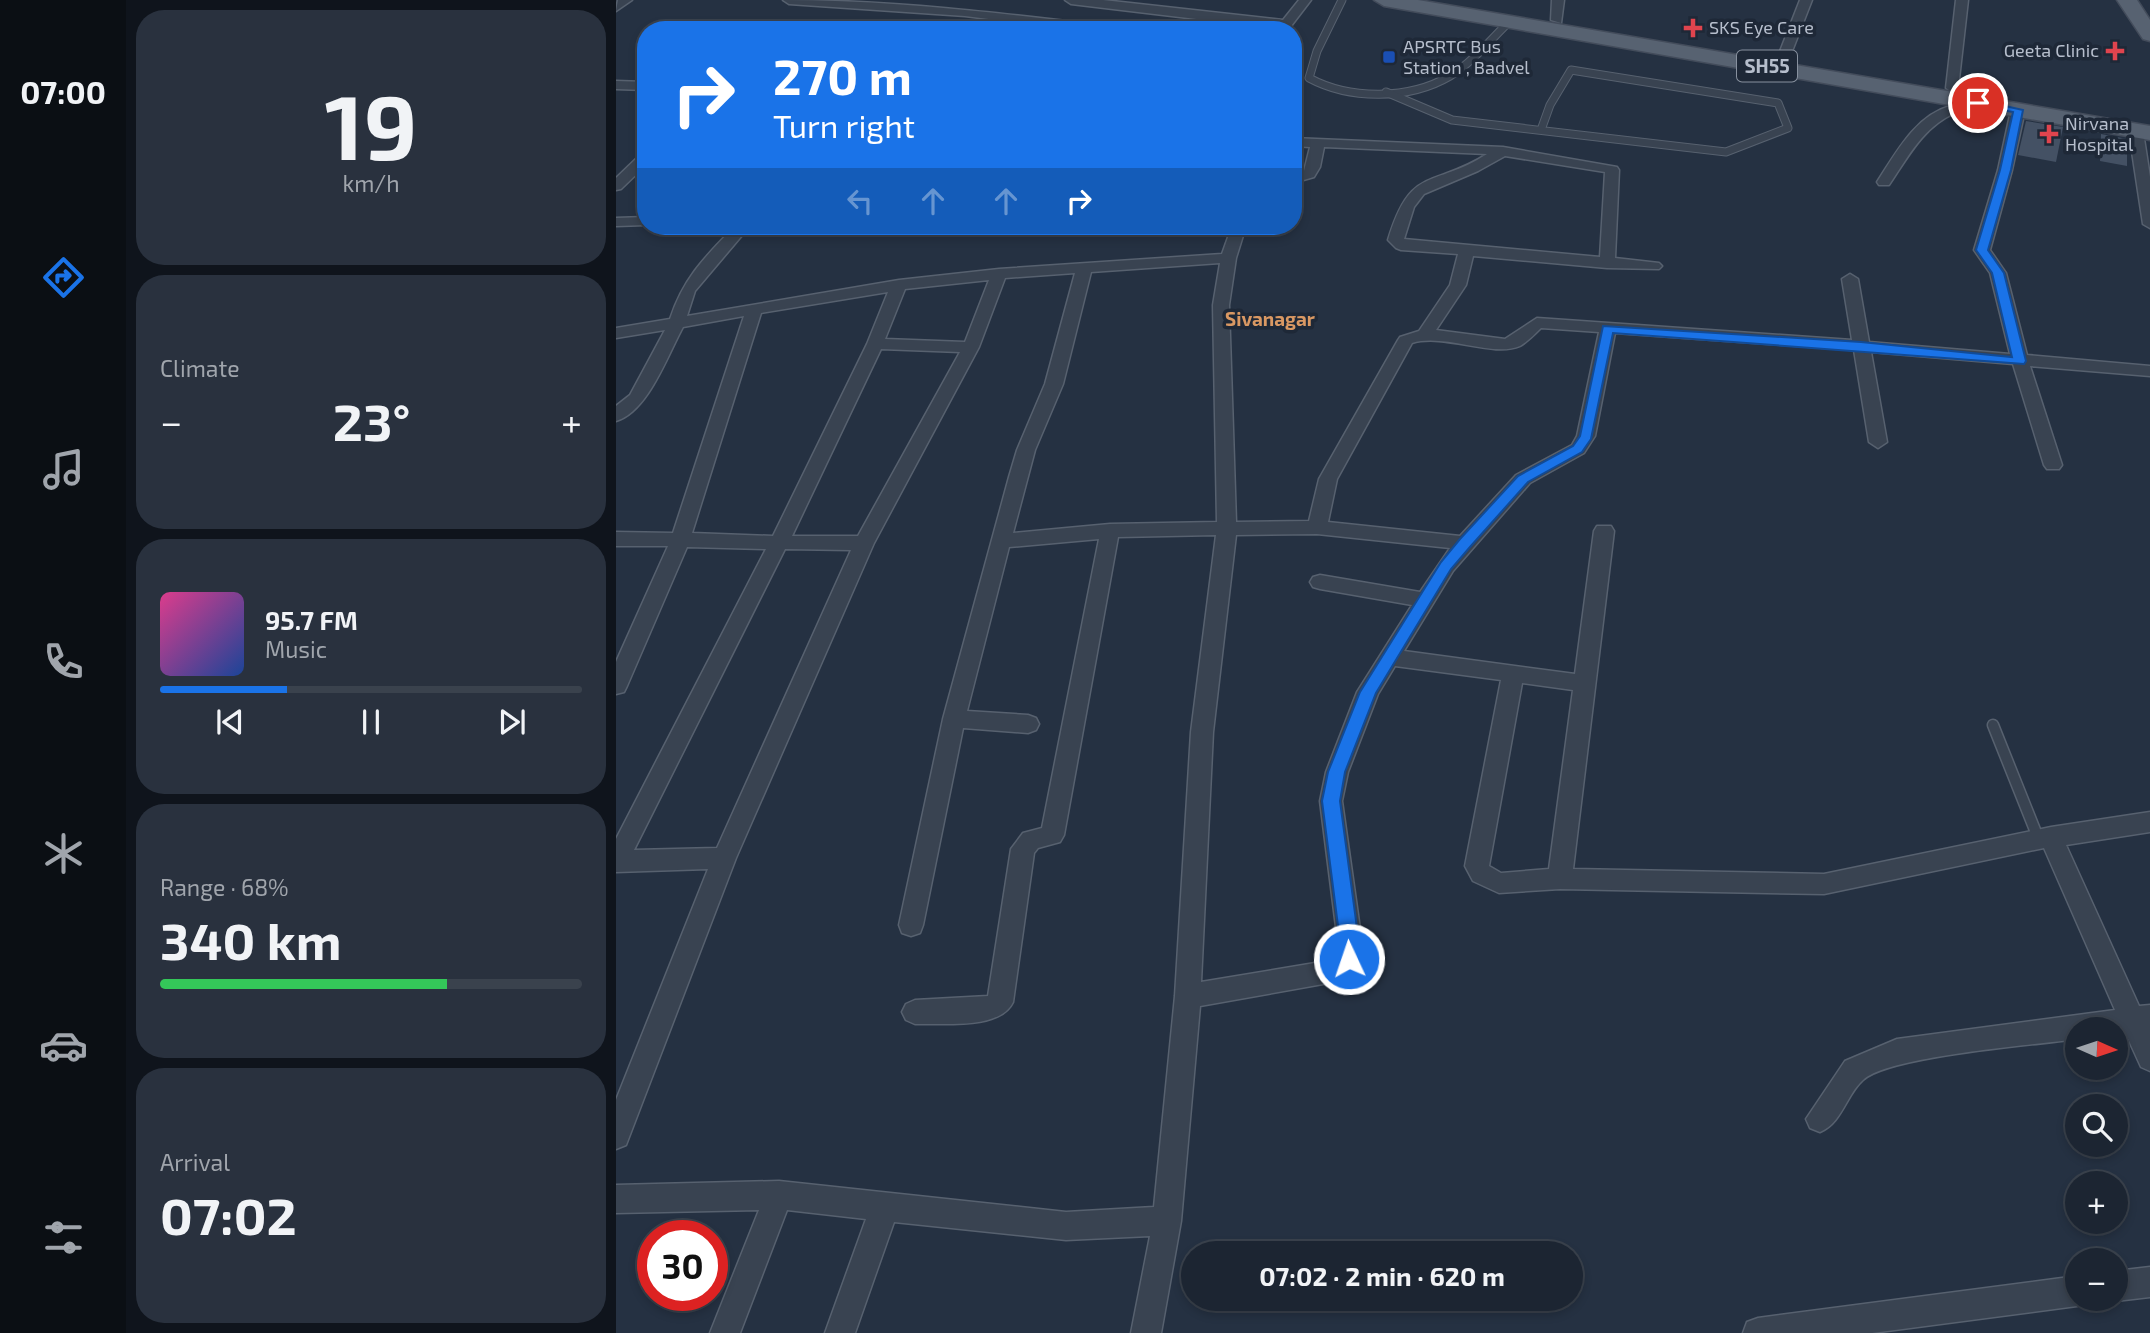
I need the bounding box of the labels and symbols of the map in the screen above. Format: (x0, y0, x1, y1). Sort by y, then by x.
place label: SKS Eye Care (1709, 16, 1814, 38)
marker: SKS Eye Care (1683, 18, 1703, 38)
place label: APSRTC Bus Station , Badvel (1403, 35, 1530, 78)
place label: Geeta Clinic (2004, 39, 2099, 61)
marker: Geeta Clinic (2105, 41, 2125, 61)
marker: APSRTC Bus Station , Badvel (1381, 49, 1397, 65)
road number: SH55 (1737, 50, 1797, 82)
pin (1948, 73, 2008, 133)
place label: Nirvana Hospital (2065, 112, 2134, 155)
marker: Nirvana Hospital (2039, 124, 2059, 144)
district label: Sivanagar (1225, 307, 1315, 330)
position arrow (1312, 922, 1386, 996)
north arrow (2065, 1017, 2128, 1080)
speed limit sign: 30 (637, 1220, 728, 1311)

